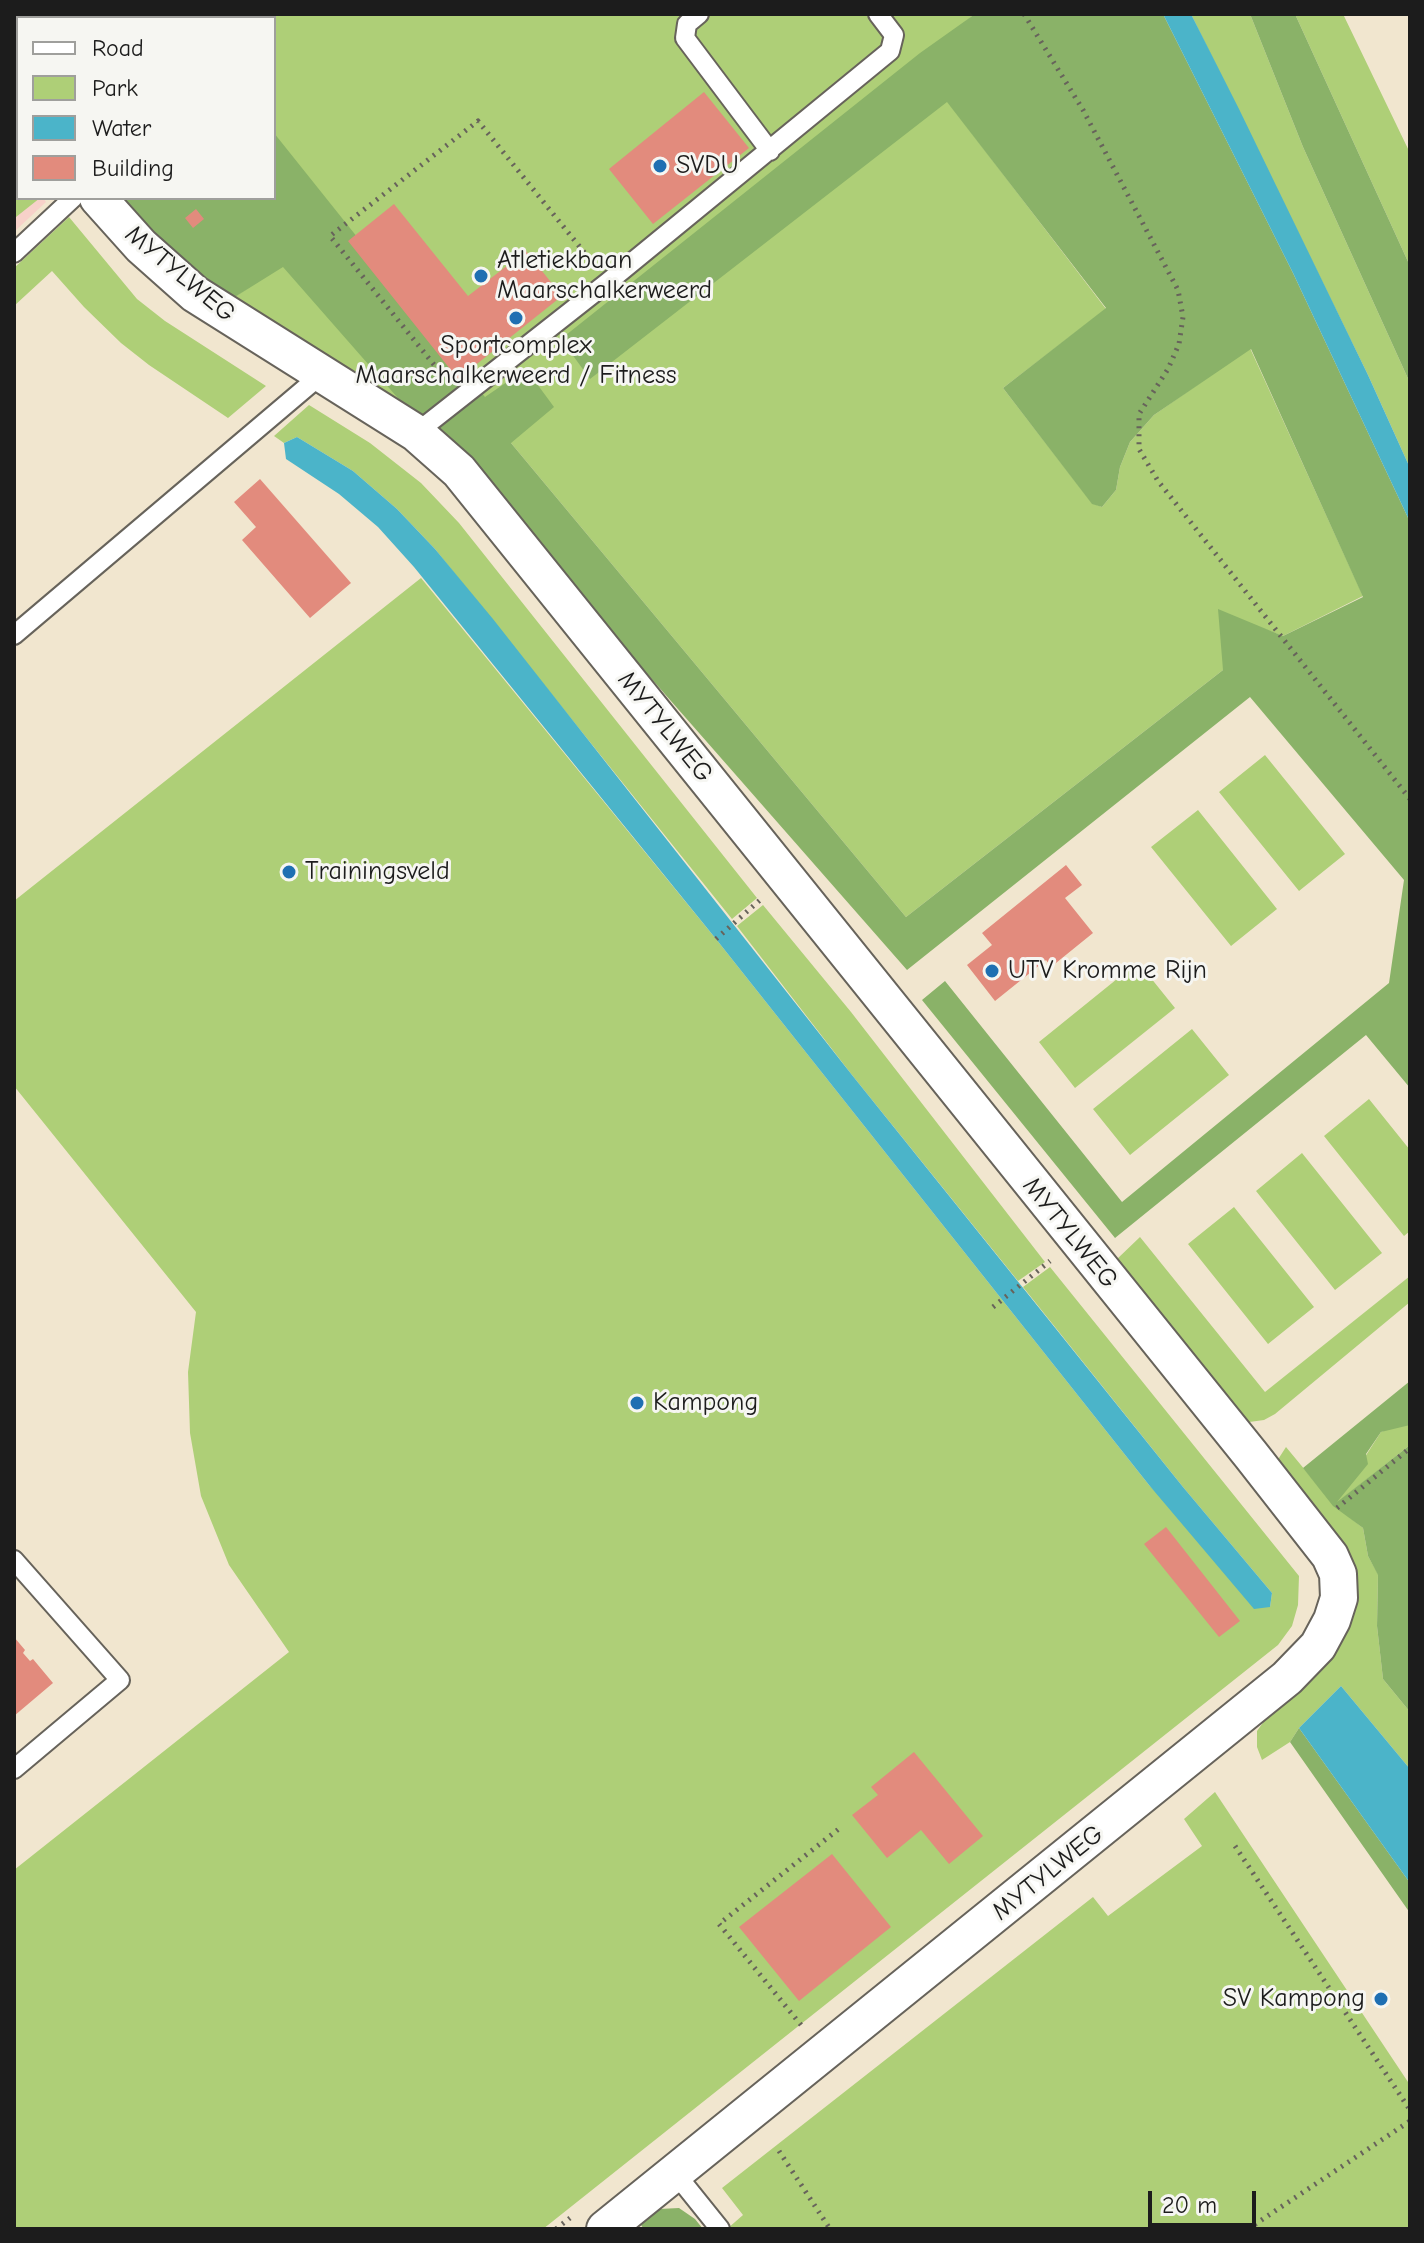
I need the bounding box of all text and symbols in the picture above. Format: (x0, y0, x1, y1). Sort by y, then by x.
legend (16, 16, 276, 200)
text: Road (92, 34, 144, 62)
text: Park (92, 74, 138, 102)
text: Water (92, 114, 151, 142)
place label: SVDU (676, 150, 739, 182)
text: Building (92, 154, 174, 182)
marker: SVDU (651, 157, 669, 175)
street label: MYTYLWEG (119, 219, 241, 329)
place label: Atletiekbaan Maarschalkerweerd (497, 245, 712, 306)
marker: Atletiekbaan Maarschalkerweerd (472, 267, 490, 285)
marker: Sportcomplex Maarschalkerweerd / Fitness (507, 309, 525, 327)
place label: Sportcomplex Maarschalkerweerd / Fitness (355, 330, 677, 392)
street label: MYTYLWEG (611, 665, 719, 789)
place label: Trainingsveld (305, 856, 450, 888)
marker: Trainingsveld (280, 863, 298, 881)
place label: UTV Kromme Rijn (1008, 955, 1207, 987)
marker: UTV Kromme Rijn (983, 962, 1001, 980)
street label: MYTYLWEG (1016, 1171, 1124, 1295)
place label: Kampong (653, 1387, 758, 1419)
marker: Kampong (628, 1394, 646, 1412)
street label: MYTYLWEG (986, 1819, 1110, 1927)
place label: SV Kampong (1223, 1983, 1365, 2015)
marker: SV Kampong (1372, 1990, 1390, 2008)
scale bar (1152, 2175, 1260, 2225)
text: 20 m (1162, 2191, 1217, 2219)

